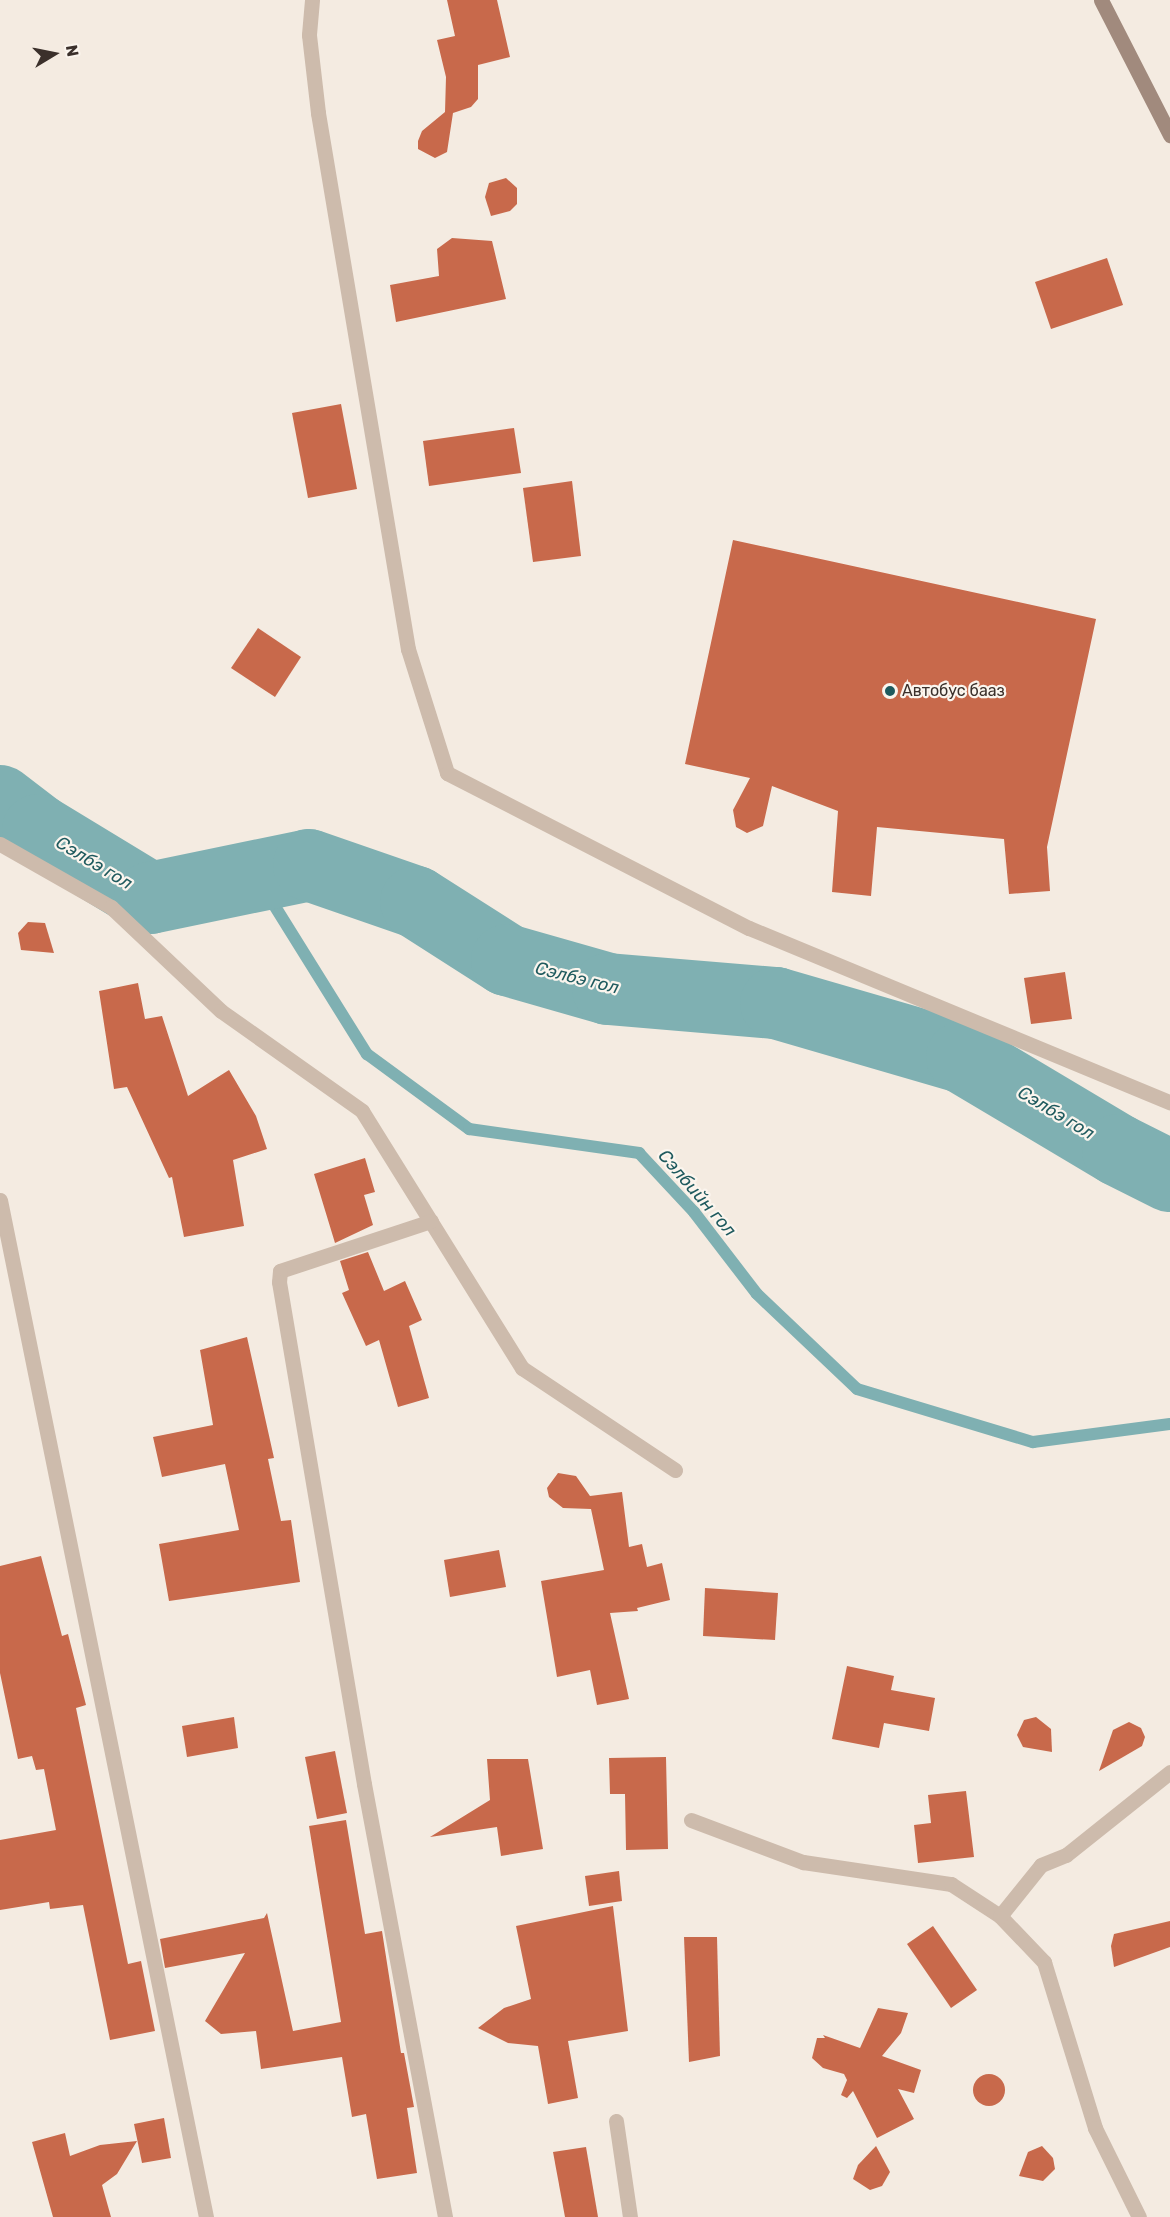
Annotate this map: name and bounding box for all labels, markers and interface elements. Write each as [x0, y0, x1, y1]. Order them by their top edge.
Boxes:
north arrow [24, 24, 84, 84]
text: N [62, 43, 83, 58]
place label: Автобус бааз [902, 681, 1005, 701]
marker: Автобус бааз [883, 684, 897, 698]
water label: Сэлбэ гол [52, 832, 136, 894]
water label: Сэлбэ гол [533, 957, 621, 999]
water label: Сэлбэ гол [1014, 1082, 1098, 1144]
water label: Сэлбийн гол [653, 1145, 741, 1241]

